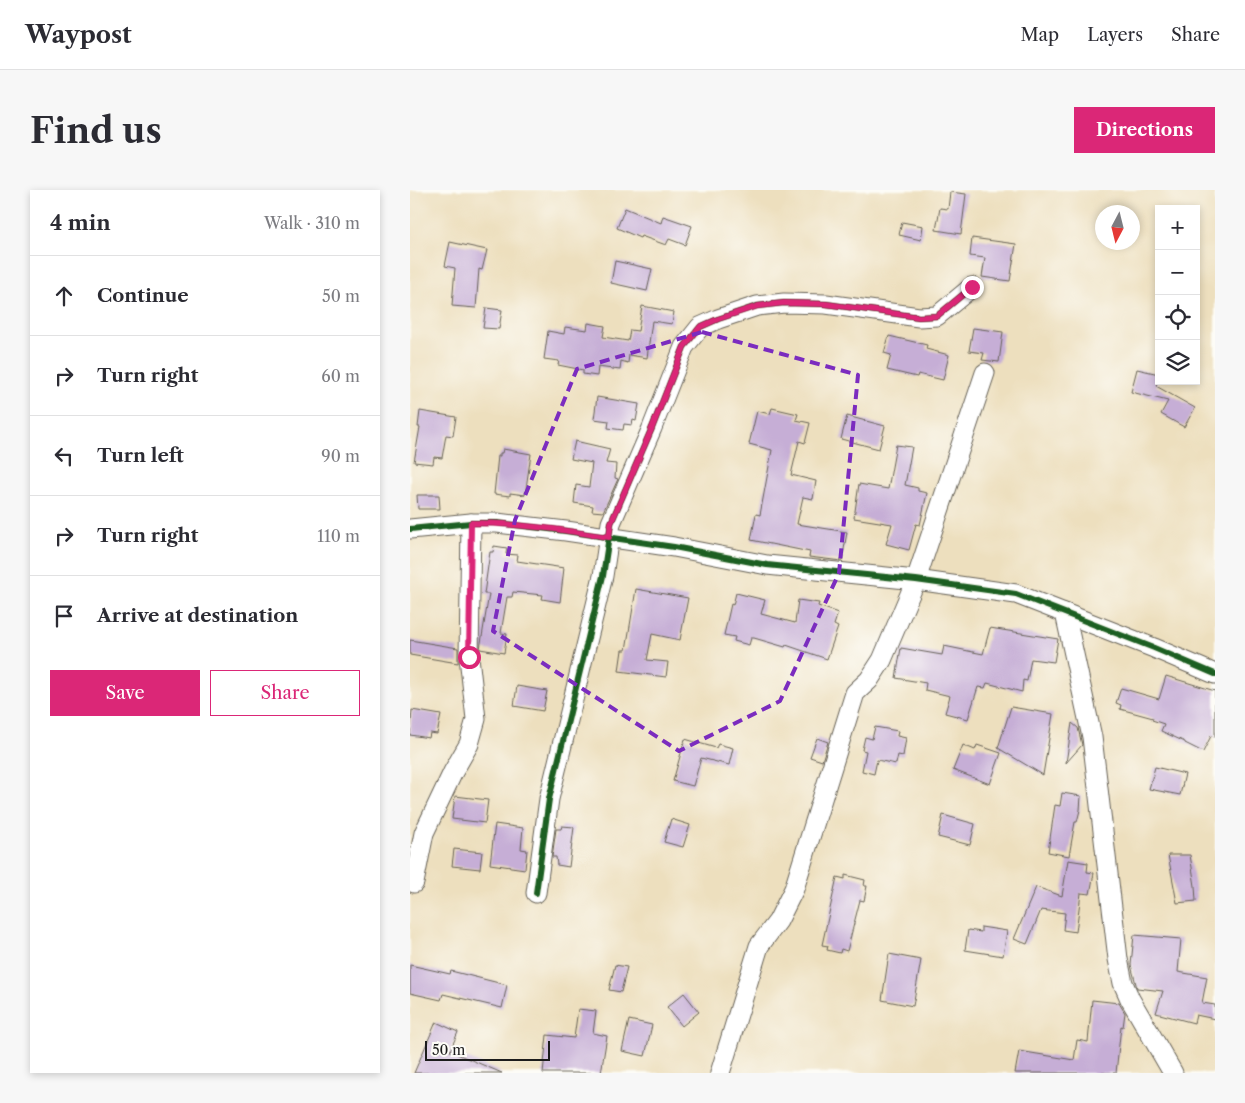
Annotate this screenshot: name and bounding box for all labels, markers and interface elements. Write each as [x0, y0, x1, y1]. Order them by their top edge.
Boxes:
text: Waypost [25, 20, 132, 49]
text: Map [1021, 24, 1059, 46]
text: Layers [1087, 24, 1143, 46]
text: Share [1171, 24, 1220, 46]
button: Directions [1074, 107, 1215, 153]
text: Find us [30, 109, 162, 152]
north arrow [1095, 205, 1140, 250]
map controls [1155, 205, 1200, 385]
button: + [1155, 205, 1200, 250]
text: 4 min [50, 210, 111, 235]
text: Walk · 310 m [264, 213, 360, 233]
button: − [1155, 250, 1200, 295]
route end [961, 276, 984, 299]
icon: ahead [50, 282, 78, 310]
text: Continue [97, 284, 189, 307]
text: 50 m [322, 286, 360, 306]
button: locate [1155, 295, 1200, 340]
button: layers [1155, 340, 1200, 385]
icon: right [50, 362, 78, 390]
text: Turn right [97, 364, 198, 387]
text: 60 m [321, 366, 360, 386]
icon: left [50, 442, 78, 470]
text: Turn left [97, 444, 184, 467]
text: 90 m [321, 446, 360, 466]
icon: right [50, 522, 78, 550]
text: Turn right [97, 524, 198, 547]
text: 110 m [317, 526, 360, 546]
icon: arrive [50, 602, 78, 630]
text: Arrive at destination [97, 604, 298, 627]
route start [458, 646, 481, 669]
button: Save [50, 670, 200, 716]
button: Share [210, 670, 360, 716]
scale bar [425, 1038, 550, 1061]
text: 50 m [432, 1041, 465, 1059]

